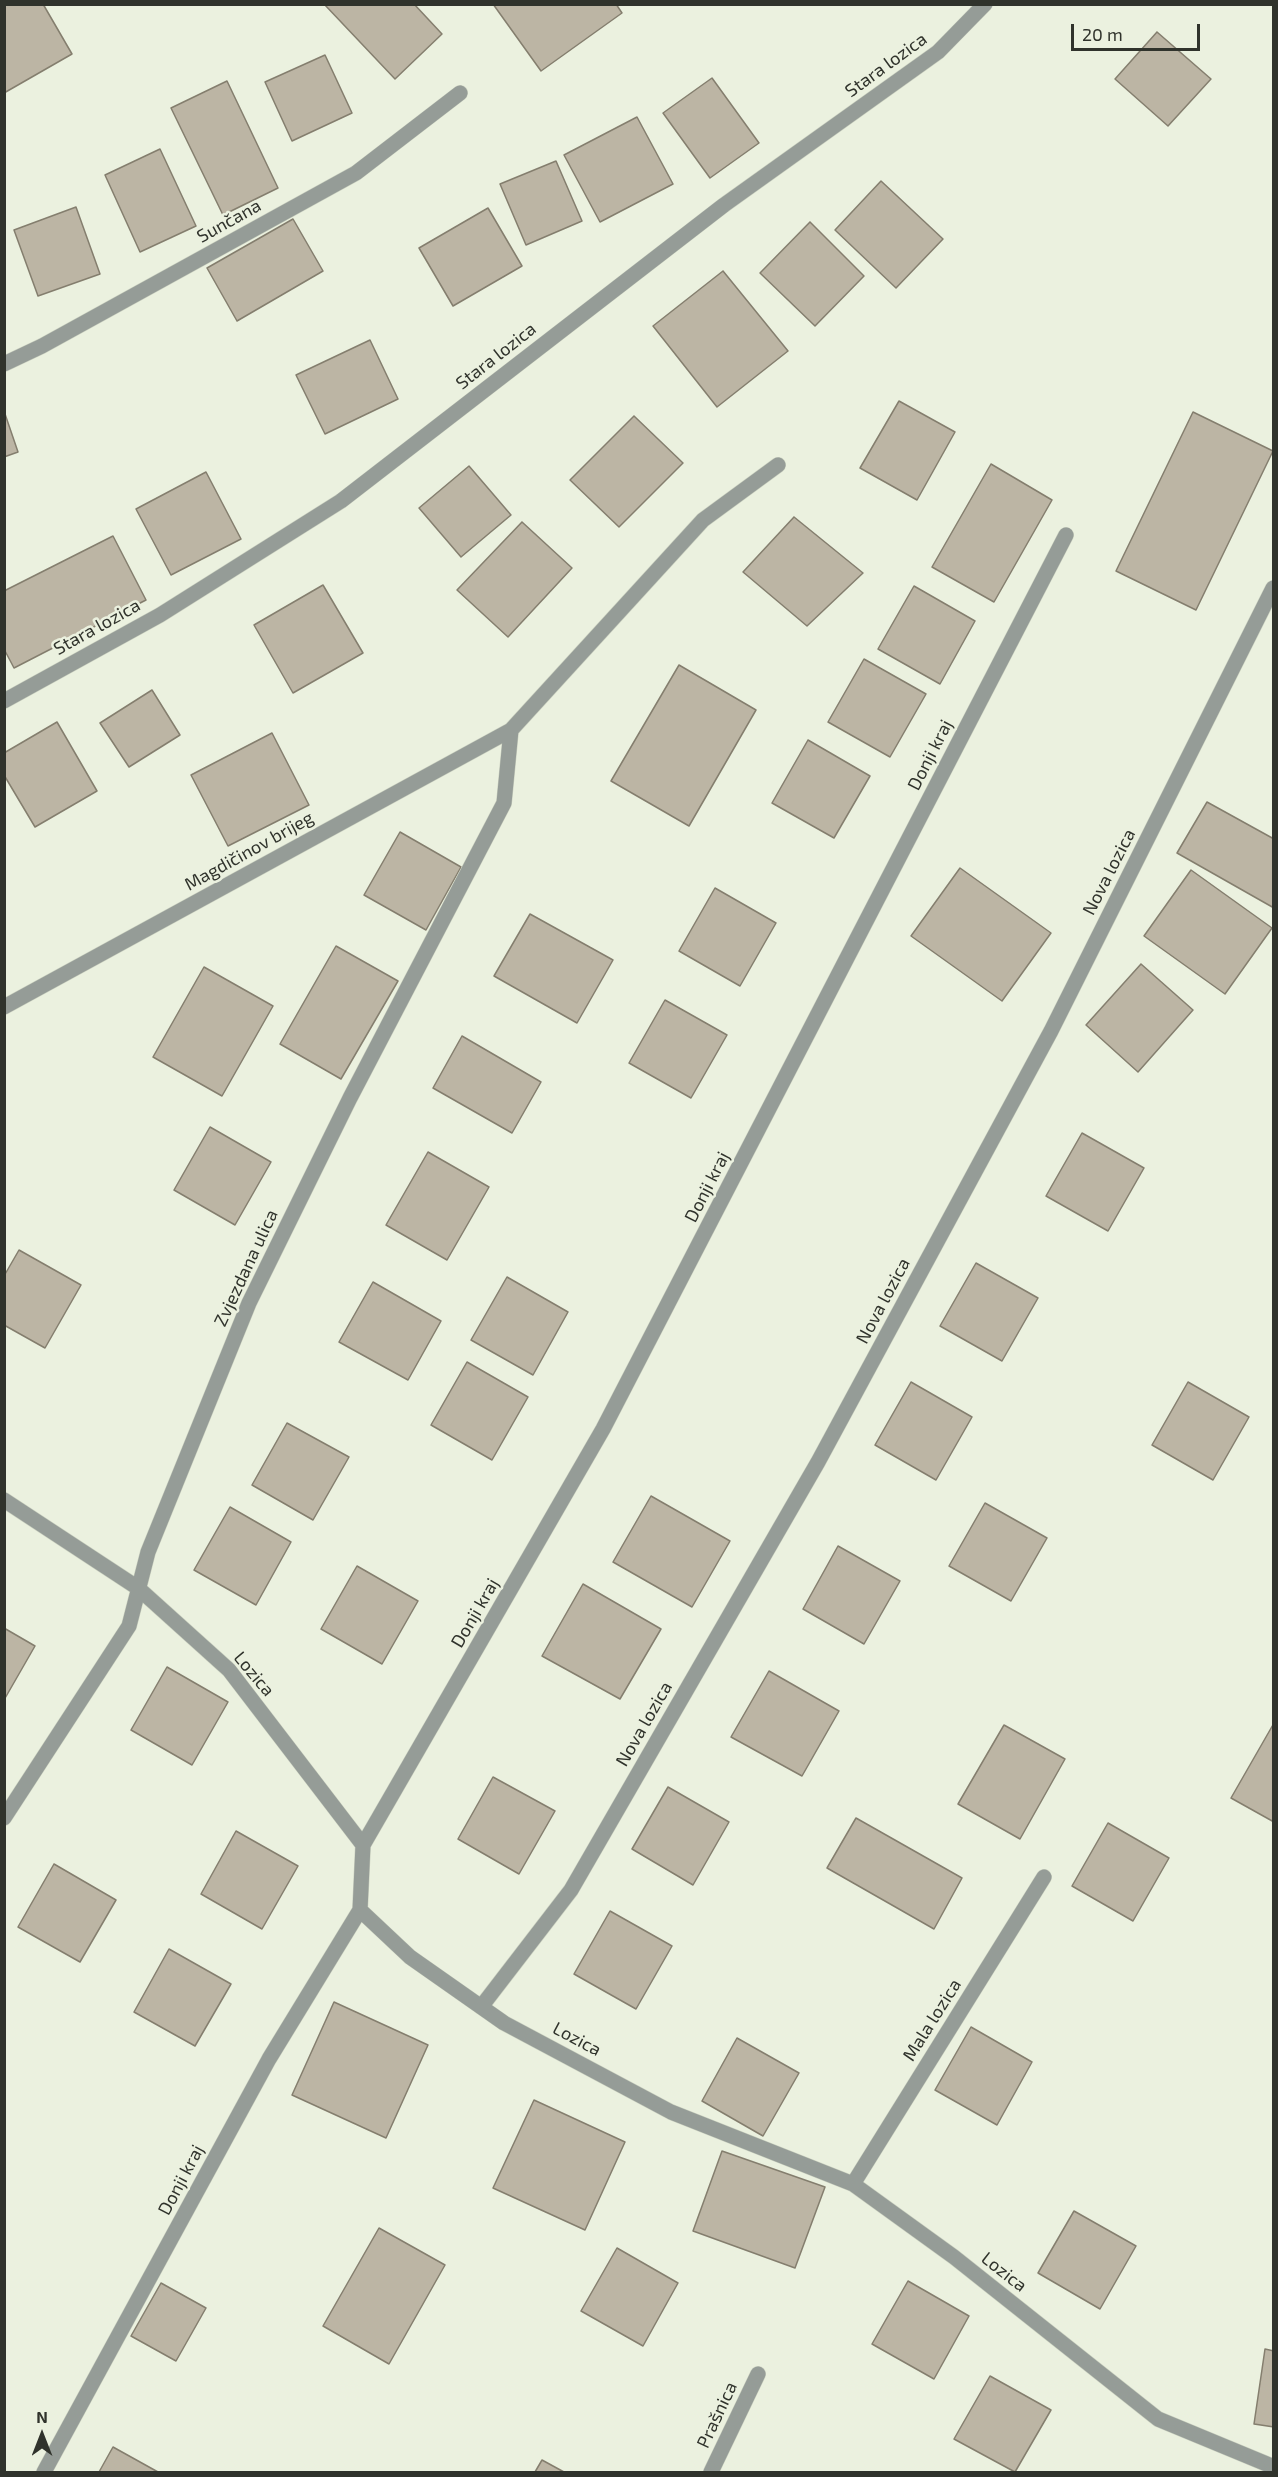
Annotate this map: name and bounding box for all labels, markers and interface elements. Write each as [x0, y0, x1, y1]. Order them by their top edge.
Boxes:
scale bar [1074, 12, 1203, 50]
text: 20 m [1082, 23, 1123, 45]
street label: Stara lozica [841, 28, 931, 102]
street label: Sunčana [193, 195, 265, 247]
street label: Stara lozica [452, 318, 540, 394]
street label: Stara lozica [50, 594, 144, 660]
street label: Donji kraj [903, 716, 957, 794]
street label: Magdičinov brijeg [181, 807, 317, 895]
street label: Nova lozica [1078, 825, 1140, 919]
street label: Donji kraj [680, 1148, 734, 1226]
street label: Zvjezdana ulica [210, 1206, 282, 1330]
street label: Nova lozica [851, 1254, 915, 1348]
street label: Donji kraj [447, 1575, 503, 1651]
street label: Lozica [229, 1647, 279, 1701]
street label: Nova lozica [611, 1678, 677, 1770]
street label: Mala lozica [898, 1975, 966, 2065]
street label: Lozica [549, 2017, 605, 2061]
street label: Donji kraj [154, 2141, 208, 2219]
street label: Lozica [977, 2248, 1031, 2296]
street label: Prašnica [692, 2379, 742, 2451]
north arrow [12, 2405, 72, 2465]
text: N [36, 2407, 48, 2426]

